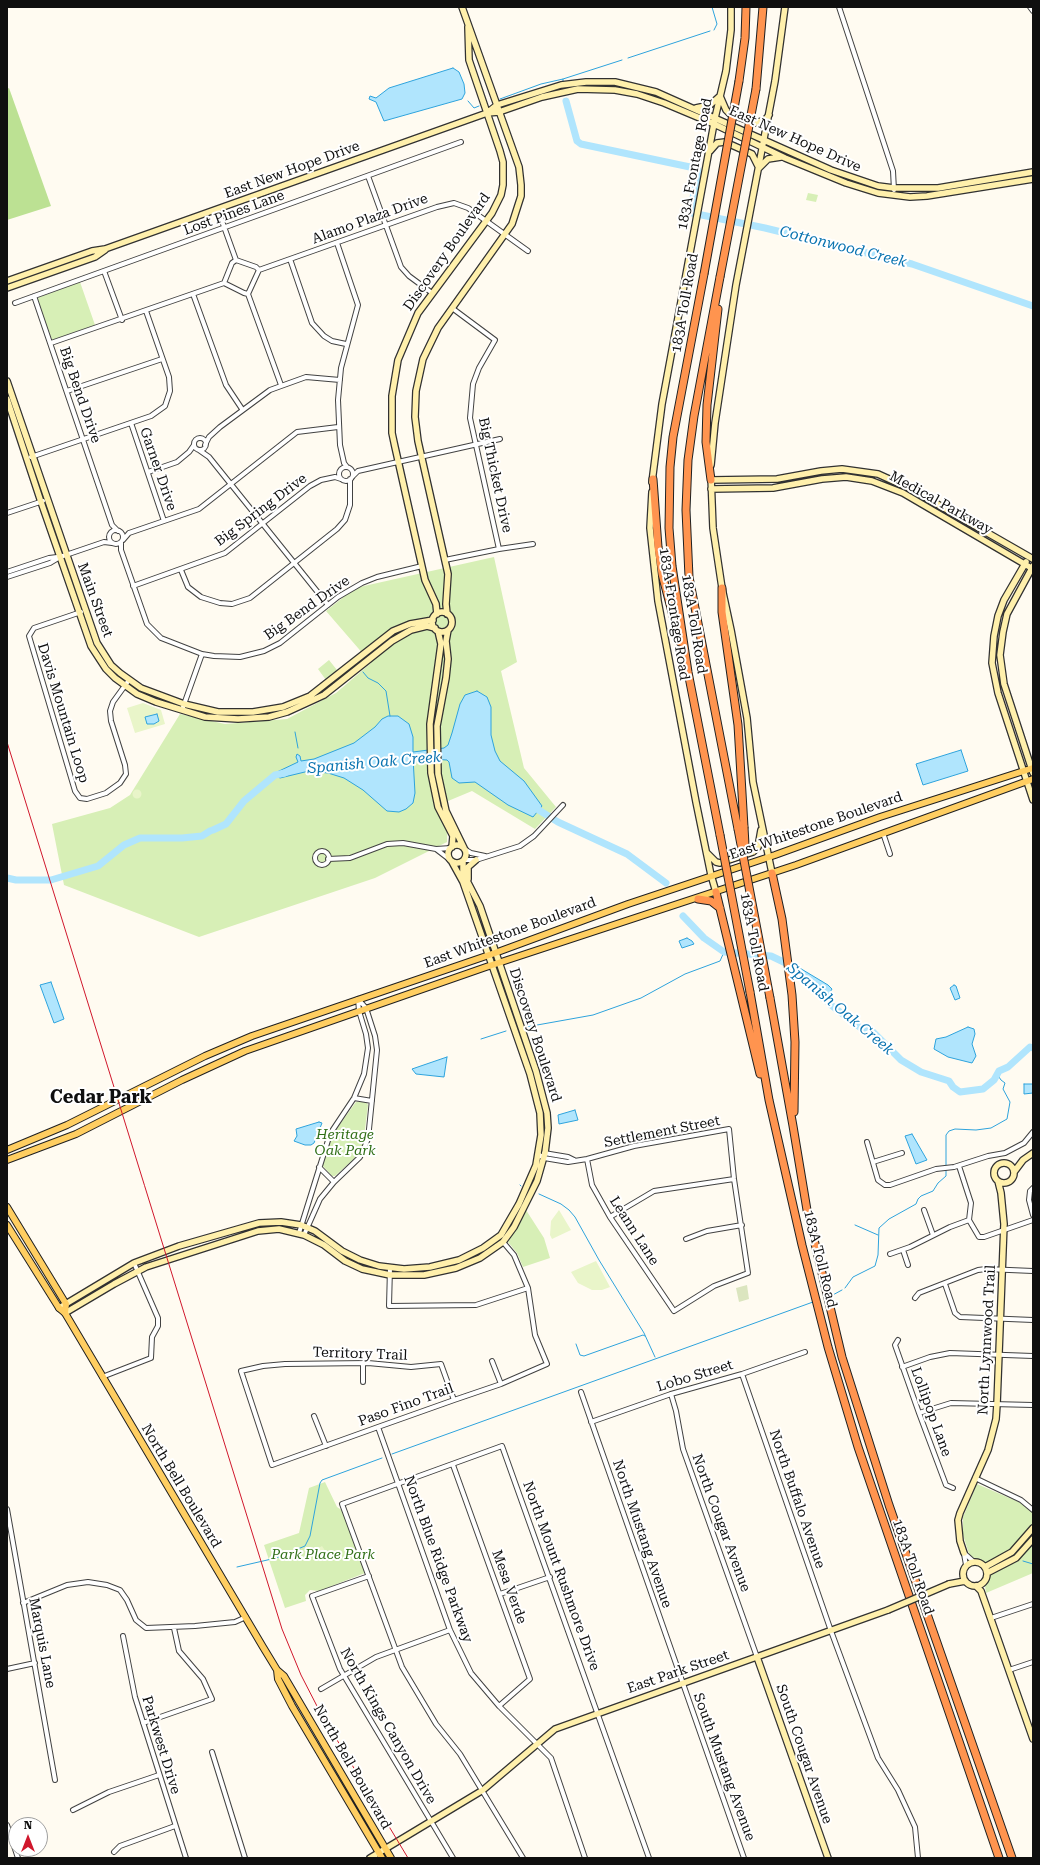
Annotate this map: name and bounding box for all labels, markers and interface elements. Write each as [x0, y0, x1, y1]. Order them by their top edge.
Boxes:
street label: 183A Frontage Road [674, 96, 716, 232]
street label: East New Hope Drive [726, 102, 864, 176]
street label: East New Hope Drive [222, 138, 362, 202]
street label: Lost Pines Lane [181, 187, 287, 239]
street label: Alamo Plaza Drive [310, 190, 430, 248]
street label: Discovery Boulevard [400, 190, 494, 314]
water label: Cottonwood Creek [778, 223, 908, 271]
street label: 183A Toll Road [668, 252, 702, 354]
street label: Big Bend Drive [56, 345, 104, 445]
street label: Big Thicket Drive [475, 416, 515, 534]
street label: Garner Drive [136, 425, 180, 513]
street label: Medical Parkway [887, 468, 995, 538]
street label: Big Spring Drive [212, 470, 310, 550]
street label: 183A Frontage Road [655, 546, 693, 682]
street label: Main Street [74, 560, 116, 640]
street label: Big Bend Drive [261, 572, 353, 644]
street label: 183A Toll Road [678, 573, 710, 675]
street label: Davis Mountain Loop [34, 641, 92, 785]
water label: Spanish Oak Creek [307, 748, 441, 778]
street label: East Whitestone Boulevard [727, 788, 905, 864]
street label: 183A Toll Road [736, 891, 772, 993]
street label: East Whitestone Boulevard [422, 894, 598, 972]
water label: Spanish Oak Creek [783, 959, 897, 1059]
street label: Discovery Boulevard [505, 966, 565, 1104]
district label: Cedar Park [50, 1087, 152, 1109]
street label: Settlement Street [603, 1113, 721, 1151]
park label: Heritage Oak Park [315, 1127, 375, 1160]
street label: Leann Lane [606, 1193, 662, 1269]
street label: 183A Toll Road [800, 1208, 840, 1310]
street label: North Lynnwood Trail [975, 1265, 999, 1415]
street label: Territory Trail [312, 1344, 408, 1364]
street label: Lobo Street [655, 1356, 735, 1396]
street label: Lollipop Lane [907, 1365, 955, 1459]
street label: Paso Fino Trail [356, 1380, 456, 1430]
street label: North Bell Boulevard [137, 1421, 225, 1551]
street label: North Buffalo Avenue [765, 1427, 829, 1571]
street label: North Cougar Avenue [688, 1452, 754, 1594]
street label: North Mustang Avenue [609, 1458, 675, 1610]
street label: North Blue Ridge Parkway [400, 1473, 476, 1645]
street label: North Mount Rushmore Drive [519, 1479, 603, 1673]
street label: 183A Toll Road [889, 1517, 937, 1617]
park label: Park Place Park [271, 1547, 375, 1563]
street label: Mesa Verde [488, 1548, 530, 1626]
street label: Marquis Lane [25, 1596, 59, 1690]
street label: North Kings Canyon Drive [336, 1645, 440, 1807]
street label: East Park Street [625, 1647, 731, 1697]
street label: South Cougar Avenue [772, 1682, 836, 1826]
street label: South Mustang Avenue [689, 1691, 759, 1843]
street label: Parkwest Drive [138, 1694, 184, 1796]
street label: North Bell Boulevard [309, 1702, 395, 1832]
north arrow [8, 1817, 48, 1857]
text: N [24, 1819, 32, 1832]

